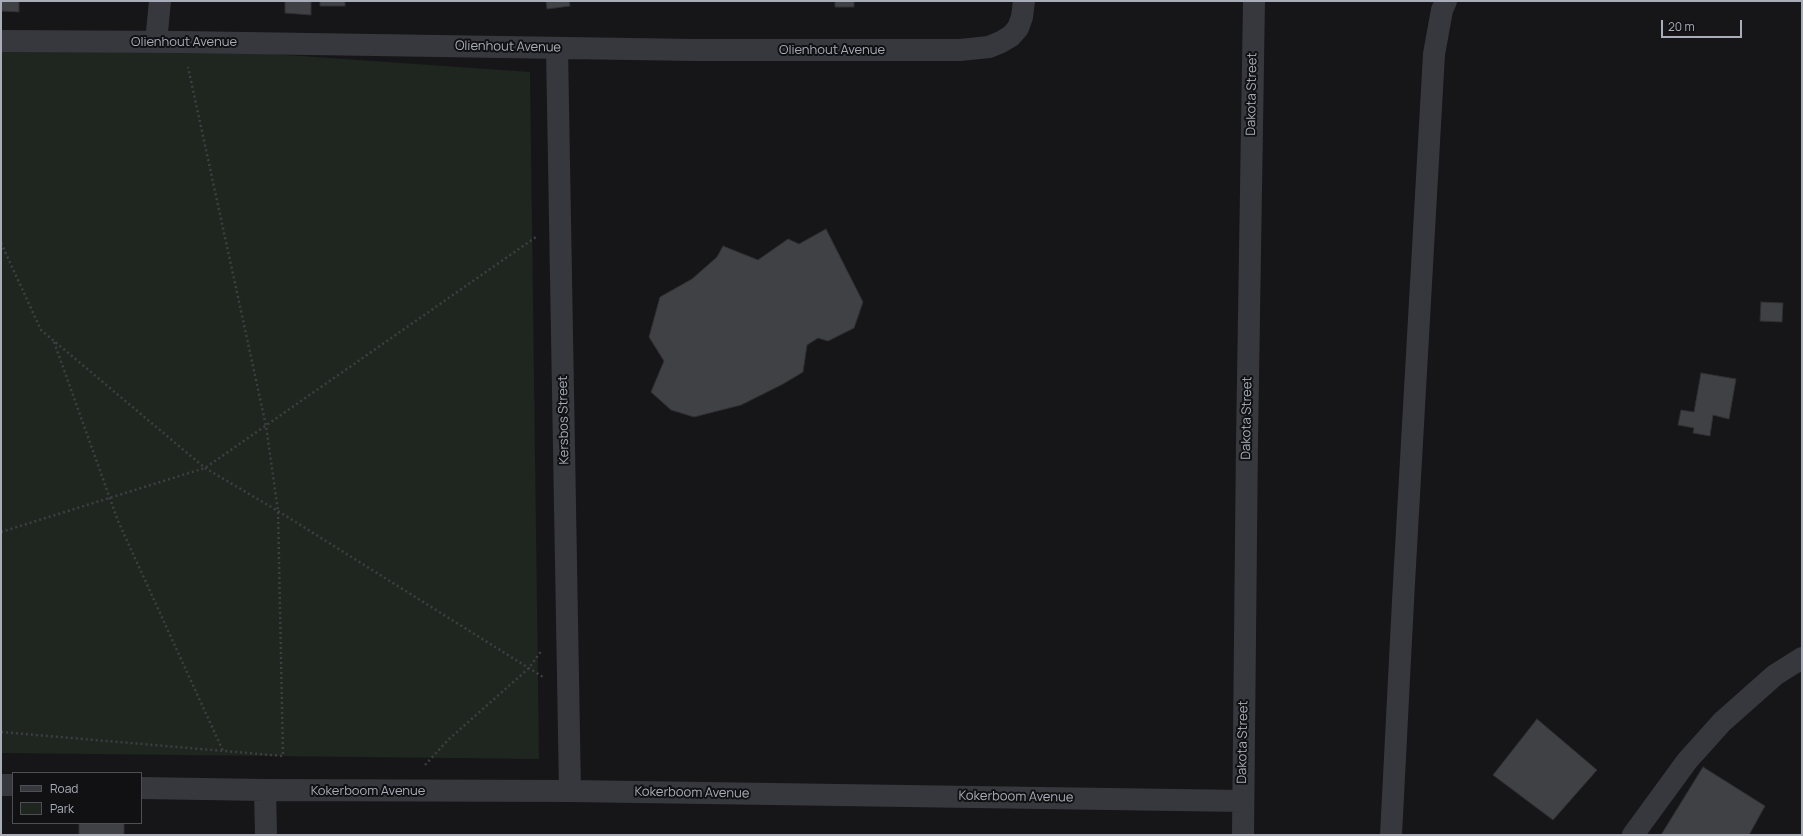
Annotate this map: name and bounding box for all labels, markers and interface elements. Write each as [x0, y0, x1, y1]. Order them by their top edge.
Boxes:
scale bar [1663, 12, 1744, 38]
text: 20 m [1668, 18, 1695, 35]
street label: Olienhout Avenue [131, 34, 237, 50]
street label: Olienhout Avenue [455, 38, 561, 56]
street label: Olienhout Avenue [779, 42, 885, 58]
street label: Dakota Street [1243, 52, 1261, 136]
street label: Kersbos Street [555, 375, 573, 465]
street label: Dakota Street [1238, 376, 1256, 460]
street label: Dakota Street [1234, 700, 1252, 784]
legend [12, 772, 142, 824]
text: Road [50, 780, 78, 797]
street label: Kokerboom Avenue [311, 783, 425, 799]
street label: Kokerboom Avenue [635, 784, 749, 802]
street label: Kokerboom Avenue [959, 788, 1073, 806]
text: Park [50, 800, 74, 817]

